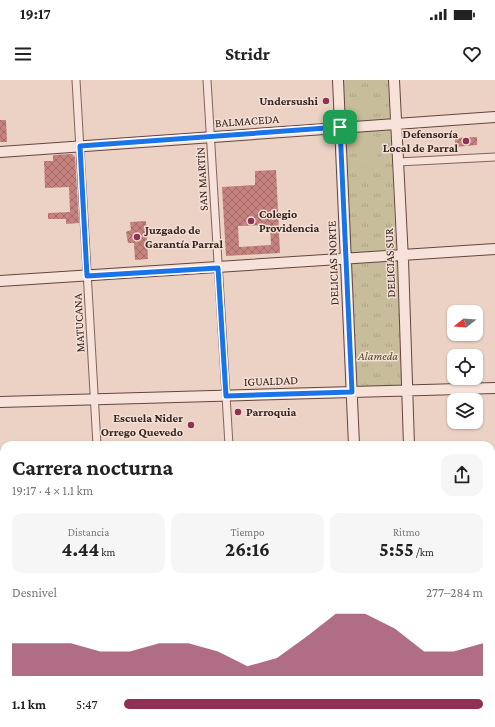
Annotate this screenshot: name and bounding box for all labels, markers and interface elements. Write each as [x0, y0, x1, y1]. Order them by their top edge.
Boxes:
text: 19:17 [20, 6, 51, 22]
icon: menu [12, 43, 34, 65]
icon: heart [461, 43, 483, 65]
text: Stridr [225, 44, 270, 64]
place label: Undersushi [259, 94, 319, 108]
marker: Undersushi [321, 96, 331, 106]
pin [323, 110, 357, 144]
street label: BALMACEDA [214, 112, 280, 130]
icon: arrive [329, 116, 351, 138]
place label: Defensoría Local de Parral [383, 127, 458, 155]
marker: Defensoría Local de Parral [461, 136, 471, 146]
street label: SAN MARTÍN [193, 147, 211, 211]
place label: Colegio Providencia [259, 207, 320, 235]
marker: Colegio Providencia [246, 216, 256, 226]
street label: DELICIAS NORTE [325, 220, 341, 306]
place label: Juzgado de Garantía Parral [143, 223, 223, 251]
street label: DELICIAS SUR [382, 228, 398, 298]
marker: Juzgado de Garantía Parral [132, 232, 142, 242]
street label: MATUCANA [70, 293, 88, 353]
north arrow [447, 305, 483, 341]
map controls [447, 305, 483, 429]
park label: Alameda [357, 349, 398, 363]
button: locate [447, 349, 483, 385]
street label: IGUALDAD [244, 373, 298, 389]
button: layers [447, 393, 483, 429]
place label: Parroquia [246, 405, 297, 419]
marker: Parroquia [233, 407, 243, 417]
place label: Escuela Nider Orrego Quevedo [101, 411, 183, 439]
marker: Escuela Nider Orrego Quevedo [186, 420, 196, 430]
button: share [441, 454, 483, 496]
text: Carrera nocturna [12, 455, 173, 480]
text: 19:17 · 4 × 1.1 km [12, 483, 93, 498]
text: Distancia [68, 526, 109, 538]
text: Tiempo [231, 526, 264, 538]
text: Ritmo [393, 526, 420, 538]
text: 4.44 [62, 538, 99, 560]
text: 26:16 [225, 538, 270, 560]
text: 5:55 [379, 538, 414, 560]
text: km [99, 546, 115, 558]
text: /km [414, 546, 434, 558]
text: Desnivel [12, 585, 57, 600]
text: 277–284 m [426, 585, 483, 600]
text: 1.1 km [12, 697, 46, 712]
text: 5:47 [76, 697, 97, 712]

